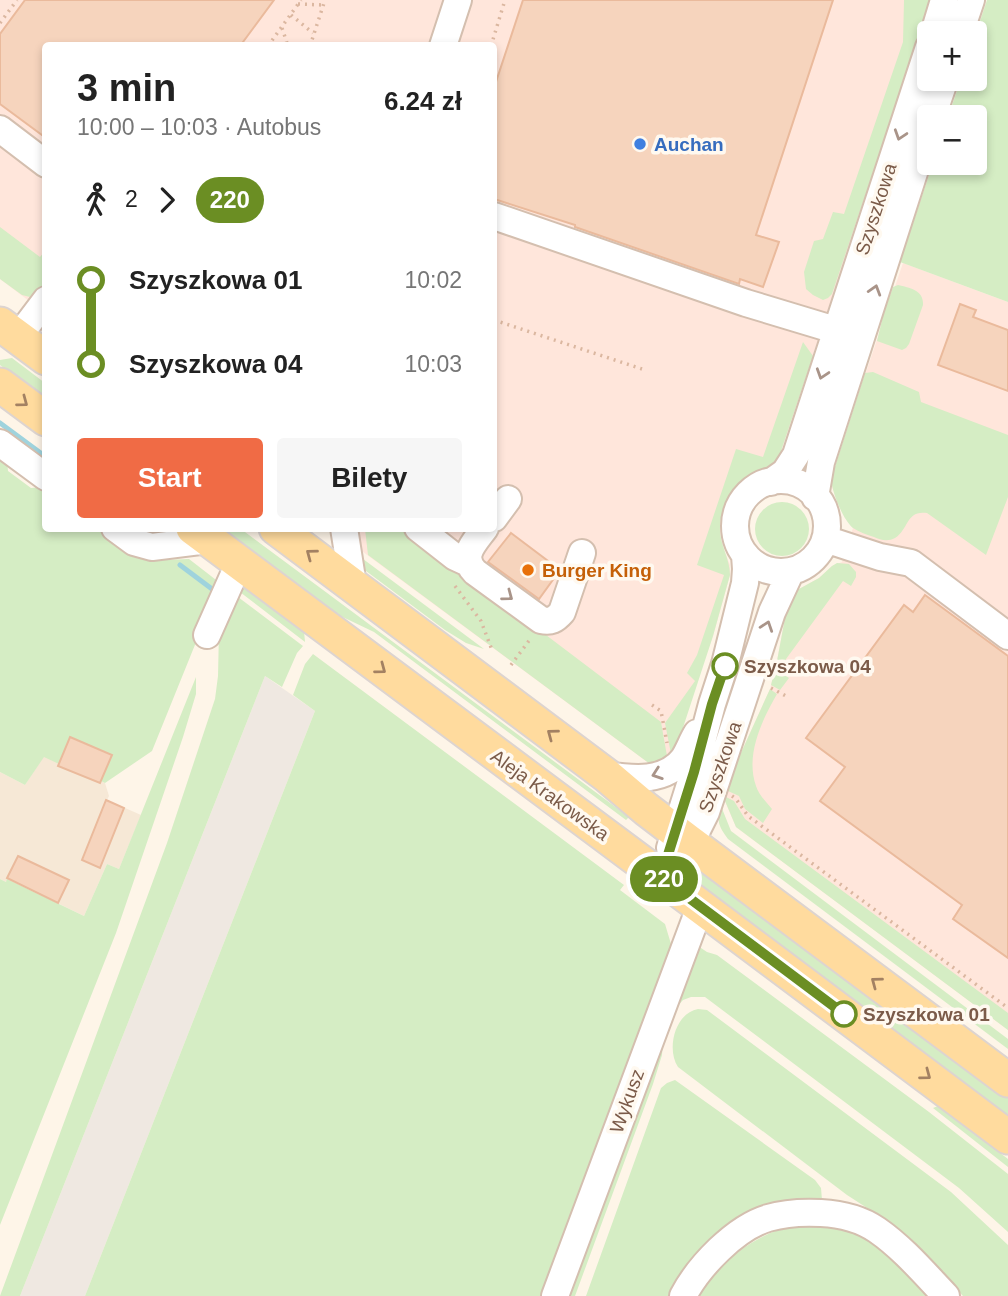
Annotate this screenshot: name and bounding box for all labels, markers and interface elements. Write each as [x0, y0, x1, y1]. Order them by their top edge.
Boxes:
map controls [917, 21, 987, 175]
button: + [917, 21, 987, 91]
text: 3 min [77, 67, 176, 109]
text: 6.24 zł [384, 86, 462, 116]
button: − [917, 105, 987, 175]
text: 10:00 – 10:03 · Autobus [77, 114, 321, 140]
one-way arrow [894, 128, 909, 140]
place label: Auchan [654, 134, 724, 155]
marker: Auchan [632, 136, 648, 152]
street label: Szyszkowa [851, 160, 901, 257]
icon: walk [77, 181, 115, 219]
icon: forward [148, 181, 186, 219]
text: 2 [125, 186, 138, 212]
text: 220 [210, 186, 250, 213]
text: Szyszkowa 01 [129, 265, 302, 295]
text: 10:02 [404, 267, 462, 293]
one-way arrow [867, 285, 882, 297]
text: Szyszkowa 04 [129, 349, 302, 379]
text: 10:03 [404, 351, 462, 377]
one-way arrow [816, 368, 830, 380]
one-way arrow [15, 393, 28, 406]
button: Start [77, 438, 263, 518]
button: Bilety [277, 438, 462, 518]
one-way arrow [306, 550, 318, 562]
place label: Burger King [542, 560, 652, 581]
marker: Burger King [520, 562, 536, 578]
one-way arrow [501, 588, 513, 601]
one-way arrow [759, 620, 773, 632]
marker: Szyszkowa 04 [712, 653, 738, 679]
place label: Szyszkowa 04 [744, 656, 871, 677]
one-way arrow [374, 661, 386, 674]
street label: Szyszkowa [695, 718, 746, 815]
one-way arrow [547, 730, 559, 743]
street label: Aleja Krakowska [487, 745, 613, 845]
one-way arrow [652, 766, 664, 780]
line badge: 220 [624, 856, 704, 902]
text: 220 [644, 865, 684, 892]
one-way arrow [871, 977, 884, 990]
marker: Szyszkowa 01 [831, 1001, 857, 1027]
place label: Szyszkowa 01 [863, 1004, 990, 1025]
street label: Wykusz [606, 1066, 648, 1136]
one-way arrow [918, 1066, 930, 1079]

